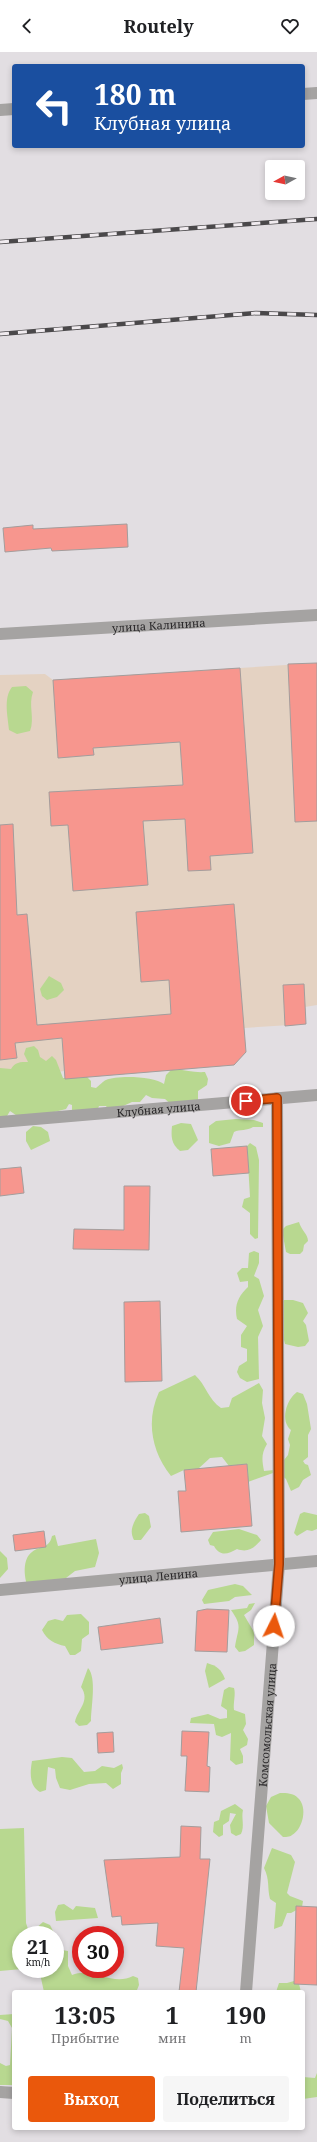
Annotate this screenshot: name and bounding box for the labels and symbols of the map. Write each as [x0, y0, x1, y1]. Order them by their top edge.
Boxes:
north arrow [265, 160, 305, 200]
street label: улица Калинина [112, 614, 206, 635]
pin [229, 1084, 263, 1118]
street label: Клубная улица [116, 1097, 201, 1120]
street label: улица Ленина [118, 1564, 199, 1587]
position arrow [253, 1605, 295, 1647]
street label: Комсомольская улица [254, 1662, 279, 1787]
speed limit sign: 30 [72, 1926, 124, 1978]

